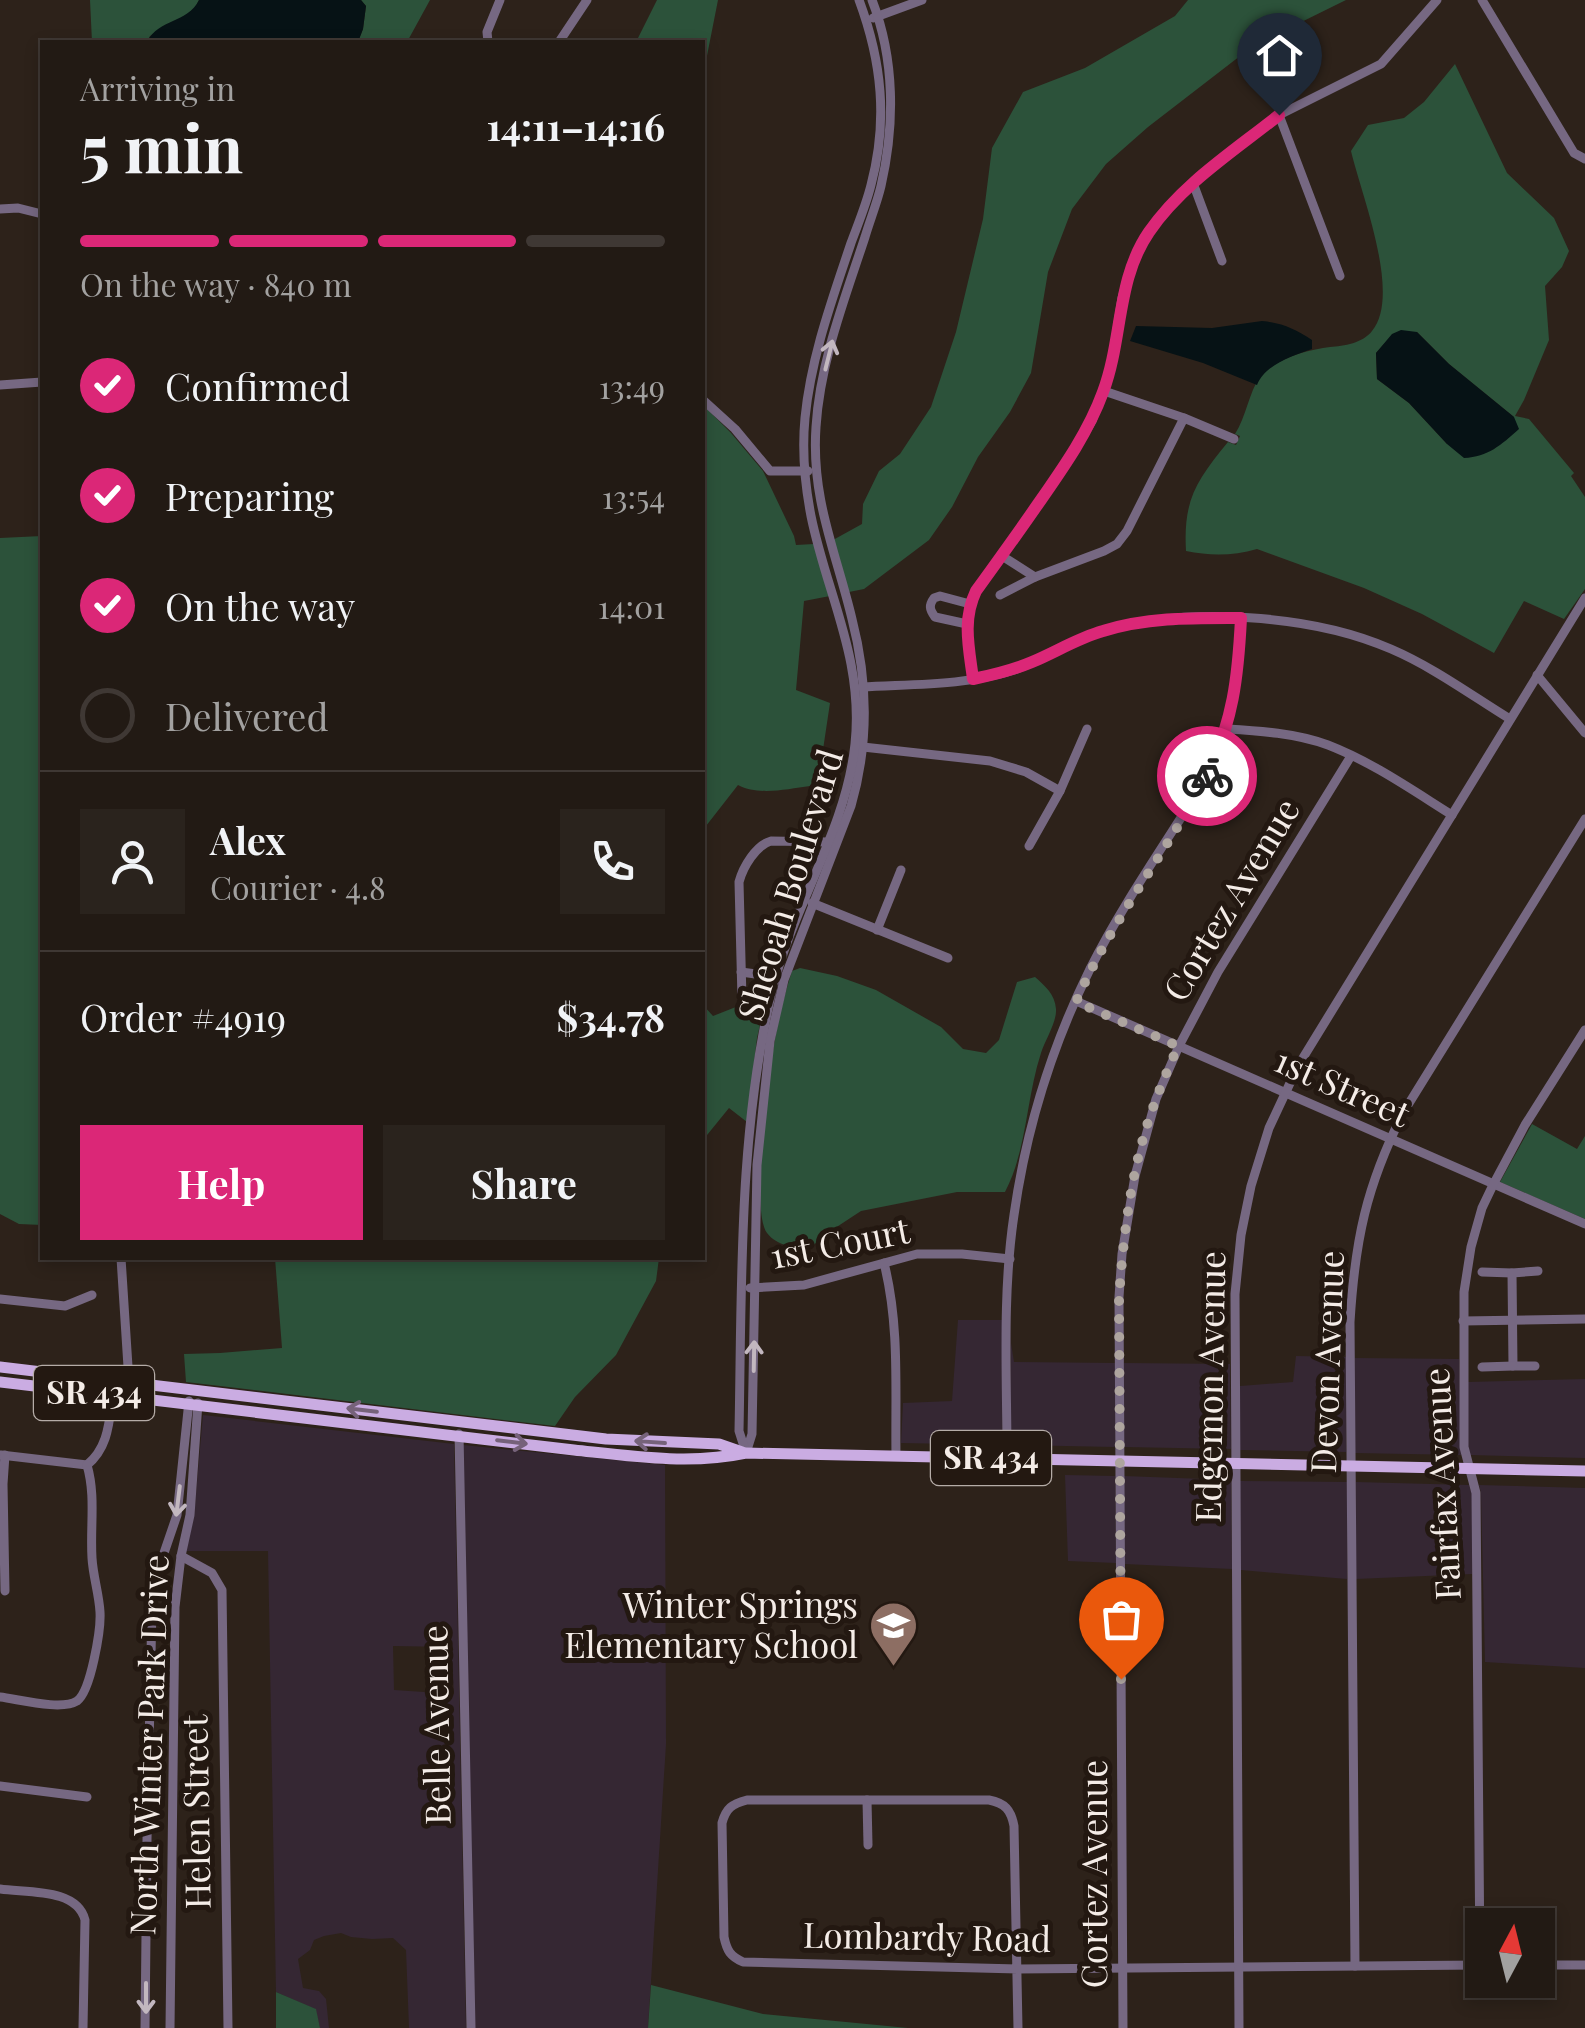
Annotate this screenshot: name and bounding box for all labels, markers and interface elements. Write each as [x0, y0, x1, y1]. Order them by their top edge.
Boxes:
pin [1237, 13, 1322, 116]
icon: home [1252, 28, 1307, 83]
text: Arriving in [80, 66, 235, 109]
text: 14:11–14:16 [486, 100, 665, 151]
text: 5 min [80, 103, 243, 189]
text: On the way · 840 m [80, 262, 352, 305]
one-way arrow [821, 340, 839, 372]
icon: check [80, 358, 135, 413]
text: Confirmed [165, 360, 350, 411]
text: 13:49 [599, 364, 665, 407]
icon: check [80, 468, 135, 523]
text: Preparing [165, 470, 334, 521]
text: 13:54 [602, 474, 665, 517]
icon: check [80, 578, 135, 633]
text: On the way [165, 580, 355, 631]
text: 14:01 [598, 584, 665, 627]
text: Delivered [165, 690, 329, 741]
courier [1157, 726, 1257, 826]
street label: Sheoah Boulevard [725, 743, 852, 1026]
icon: bike [1180, 749, 1235, 804]
street label: Cortez Avenue [1151, 789, 1309, 1009]
button: person [80, 809, 185, 914]
button: phone [560, 809, 665, 914]
text: Alex [210, 814, 286, 865]
text: Courier · 4.8 [210, 865, 386, 908]
text: Order #4919 [80, 991, 286, 1042]
text: $34.78 [557, 991, 665, 1042]
street label: 1st Street [1268, 1035, 1418, 1137]
button: Help [80, 1125, 363, 1240]
button: Share [383, 1125, 665, 1240]
street label: 1st Court [766, 1205, 914, 1278]
street label: Devon Avenue [1298, 1250, 1353, 1474]
street label: Edgemon Avenue [1183, 1251, 1234, 1523]
one-way arrow [744, 1341, 764, 1374]
road number: SR 434 [34, 1366, 154, 1420]
street label: Fairfax Avenue [1411, 1367, 1470, 1601]
one-way arrow [346, 1400, 378, 1419]
road number: SR 434 [931, 1431, 1051, 1485]
one-way arrow [635, 1432, 667, 1451]
one-way arrow [495, 1433, 528, 1452]
one-way arrow [168, 1485, 187, 1517]
street label: North Winter Park Drive [117, 1554, 178, 1936]
pin [1079, 1577, 1164, 1680]
place label: Winter Springs Elementary School [564, 1580, 858, 1667]
icon: bag [1094, 1592, 1149, 1647]
school or university icon: Winter Springs Elementary School [867, 1600, 919, 1668]
street label: Belle Avenue [409, 1625, 460, 1825]
street label: Helen Street [169, 1714, 220, 1910]
street label: Cortez Avenue [1069, 1760, 1116, 1988]
north arrow [1465, 1908, 1555, 1998]
map controls [1465, 1908, 1555, 1998]
street label: Lombardy Road [803, 1910, 1052, 1961]
one-way arrow [136, 1980, 156, 2013]

